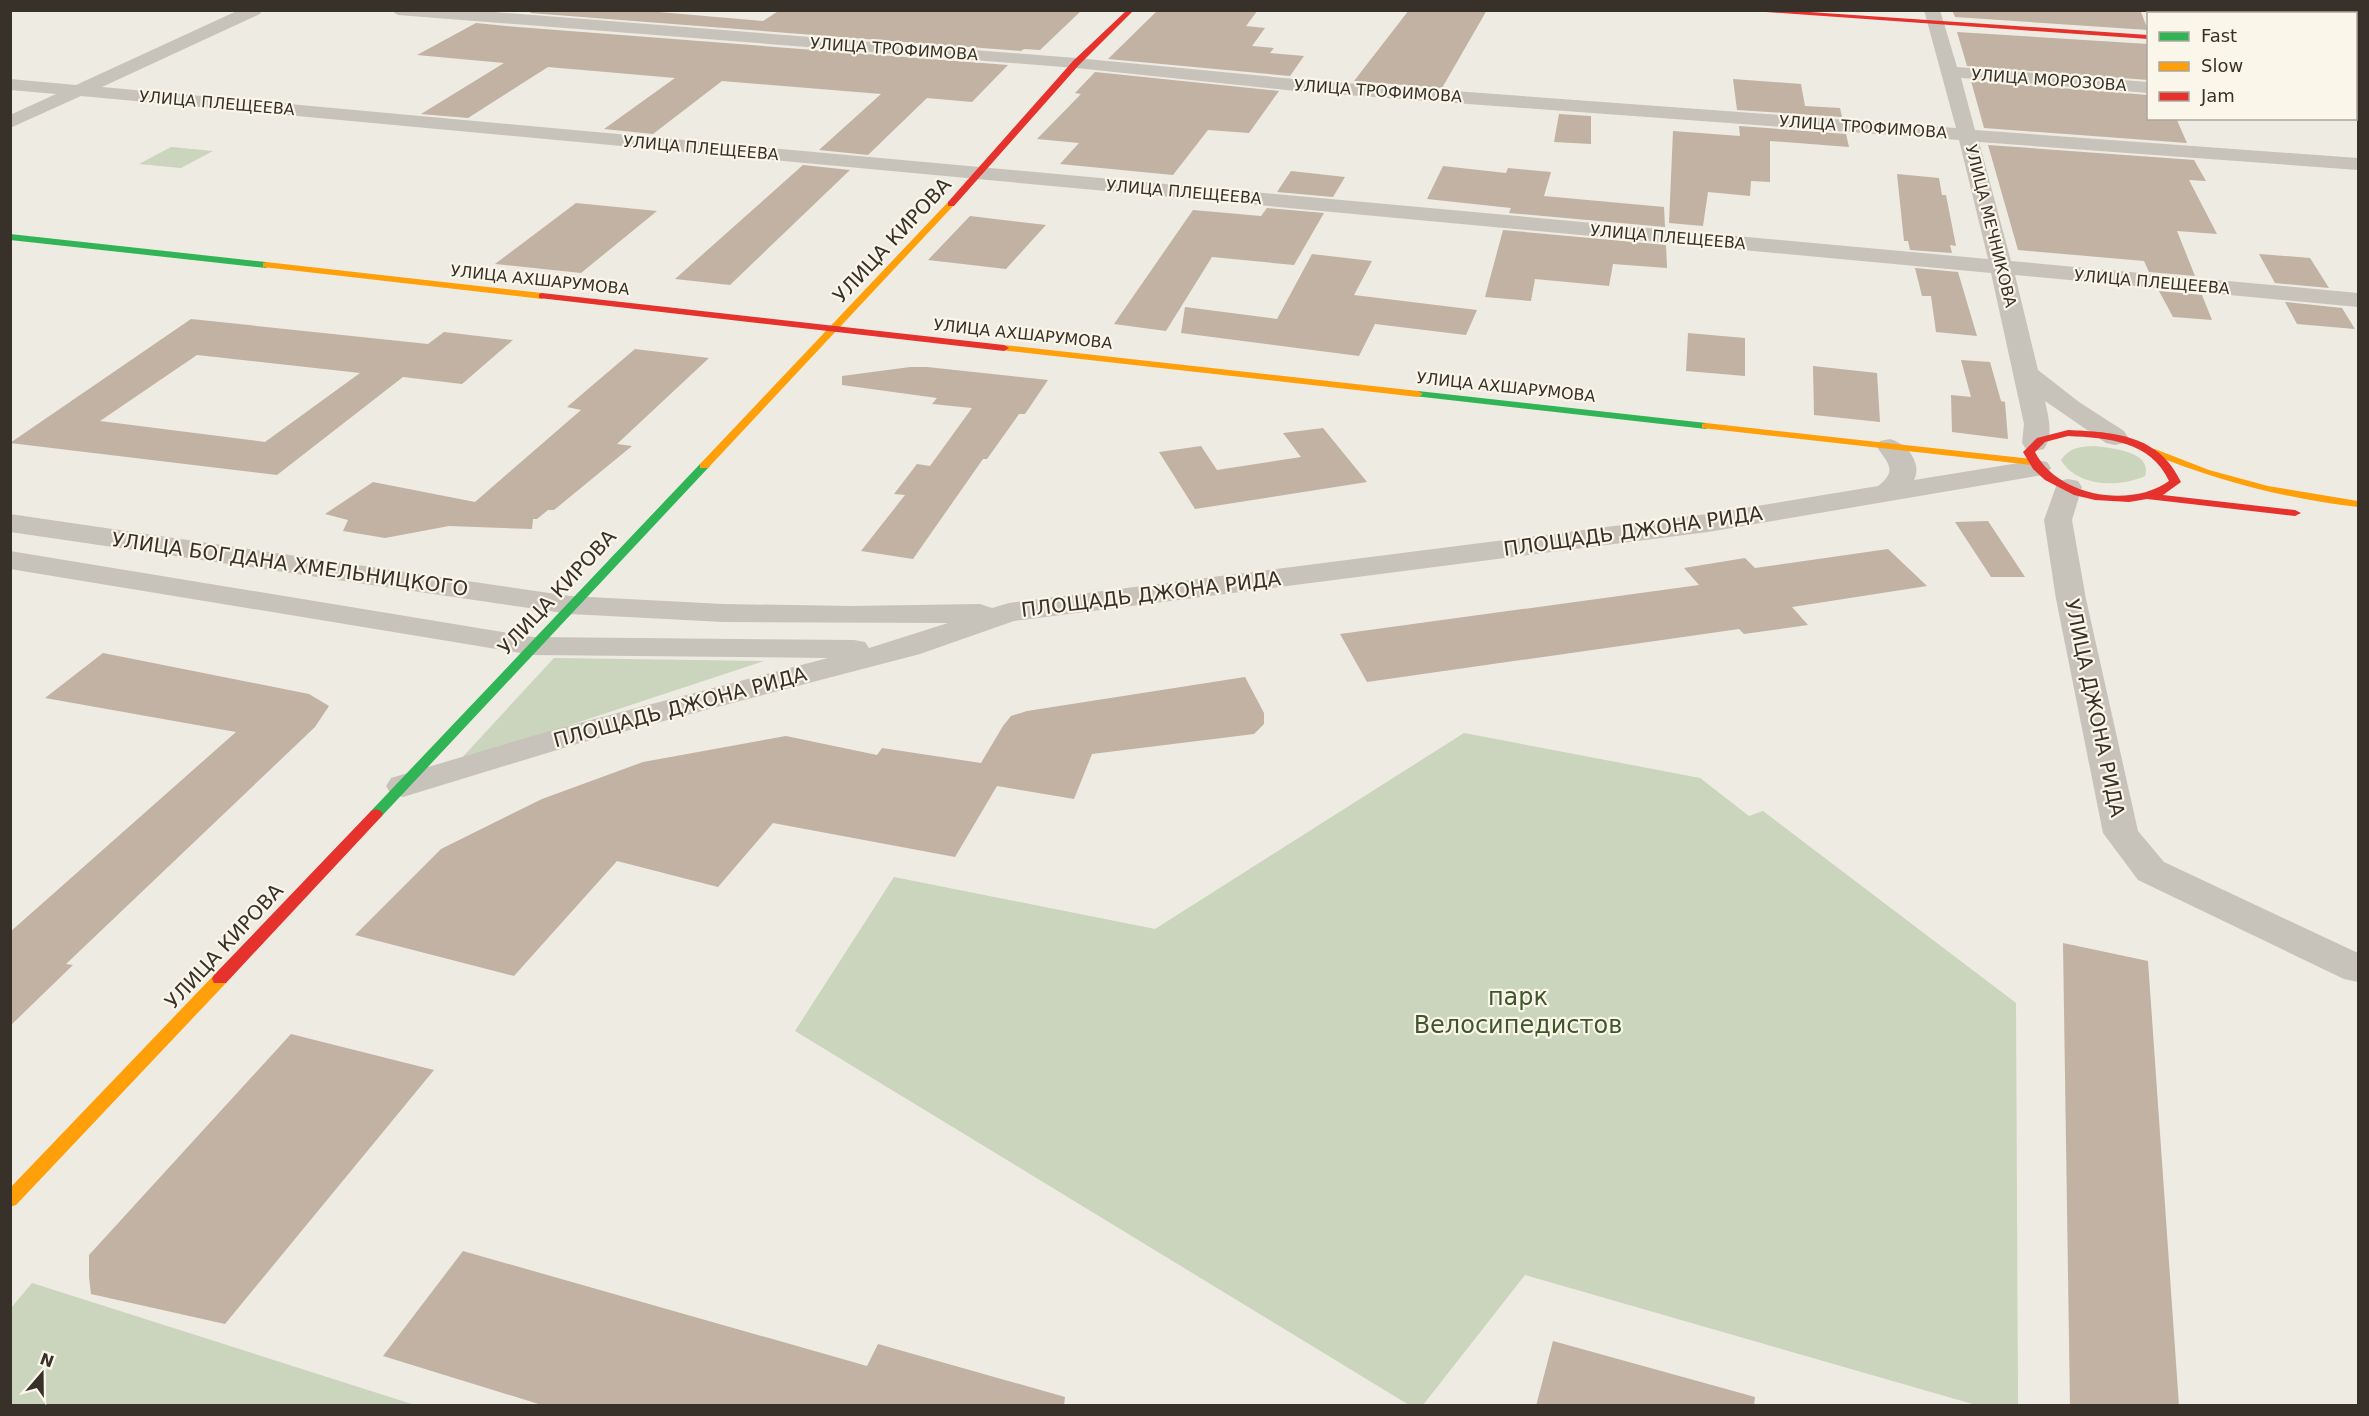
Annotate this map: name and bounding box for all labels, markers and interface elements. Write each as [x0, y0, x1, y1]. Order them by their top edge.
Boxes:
legend [2147, 12, 2357, 120]
text: Fast [2201, 25, 2237, 46]
street label: УЛИЦА ТРОФИМОВА [809, 34, 979, 64]
text: Slow [2201, 55, 2243, 76]
street label: УЛИЦА МОРОЗОВА [1971, 65, 2127, 95]
street label: УЛИЦА ТРОФИМОВА [1293, 76, 1463, 106]
text: Jam [2200, 85, 2235, 106]
street label: УЛИЦА ПЛЕЩЕЕВА [138, 87, 296, 119]
street label: УЛИЦА ТРОФИМОВА [1778, 112, 1948, 142]
street label: УЛИЦА ПЛЕЩЕЕВА [622, 132, 780, 164]
street label: УЛИЦА МЕЧНИКОВА [1962, 143, 2020, 309]
street label: УЛИЦА КИРОВА [828, 172, 956, 307]
street label: УЛИЦА ПЛЕЩЕЕВА [1105, 176, 1263, 208]
street label: УЛИЦА ПЛЕЩЕЕВА [1589, 221, 1747, 253]
street label: УЛИЦА АХШАРУМОВА [450, 261, 630, 299]
street label: УЛИЦА ПЛЕЩЕЕВА [2073, 266, 2231, 298]
street label: УЛИЦА АХШАРУМОВА [933, 315, 1113, 353]
street label: УЛИЦА АХШАРУМОВА [1416, 368, 1596, 406]
street label: ПЛОЩАДЬ ДЖОНА РИДА [1502, 501, 1764, 561]
street label: УЛИЦА КИРОВА [493, 524, 621, 659]
street label: УЛИЦА БОГДАНА ХМЕЛЬНИЦКОГО [110, 527, 470, 601]
street label: ПЛОЩАДЬ ДЖОНА РИДА [1020, 566, 1282, 622]
street label: УЛИЦА ДЖОНА РИДА [2060, 597, 2130, 819]
street label: ПЛОЩАДЬ ДЖОНА РИДА [551, 662, 810, 752]
street label: УЛИЦА КИРОВА [160, 878, 288, 1013]
park label: парк Велосипедистов [1414, 983, 1622, 1039]
north arrow [12, 1344, 72, 1404]
text: N [37, 1349, 57, 1372]

